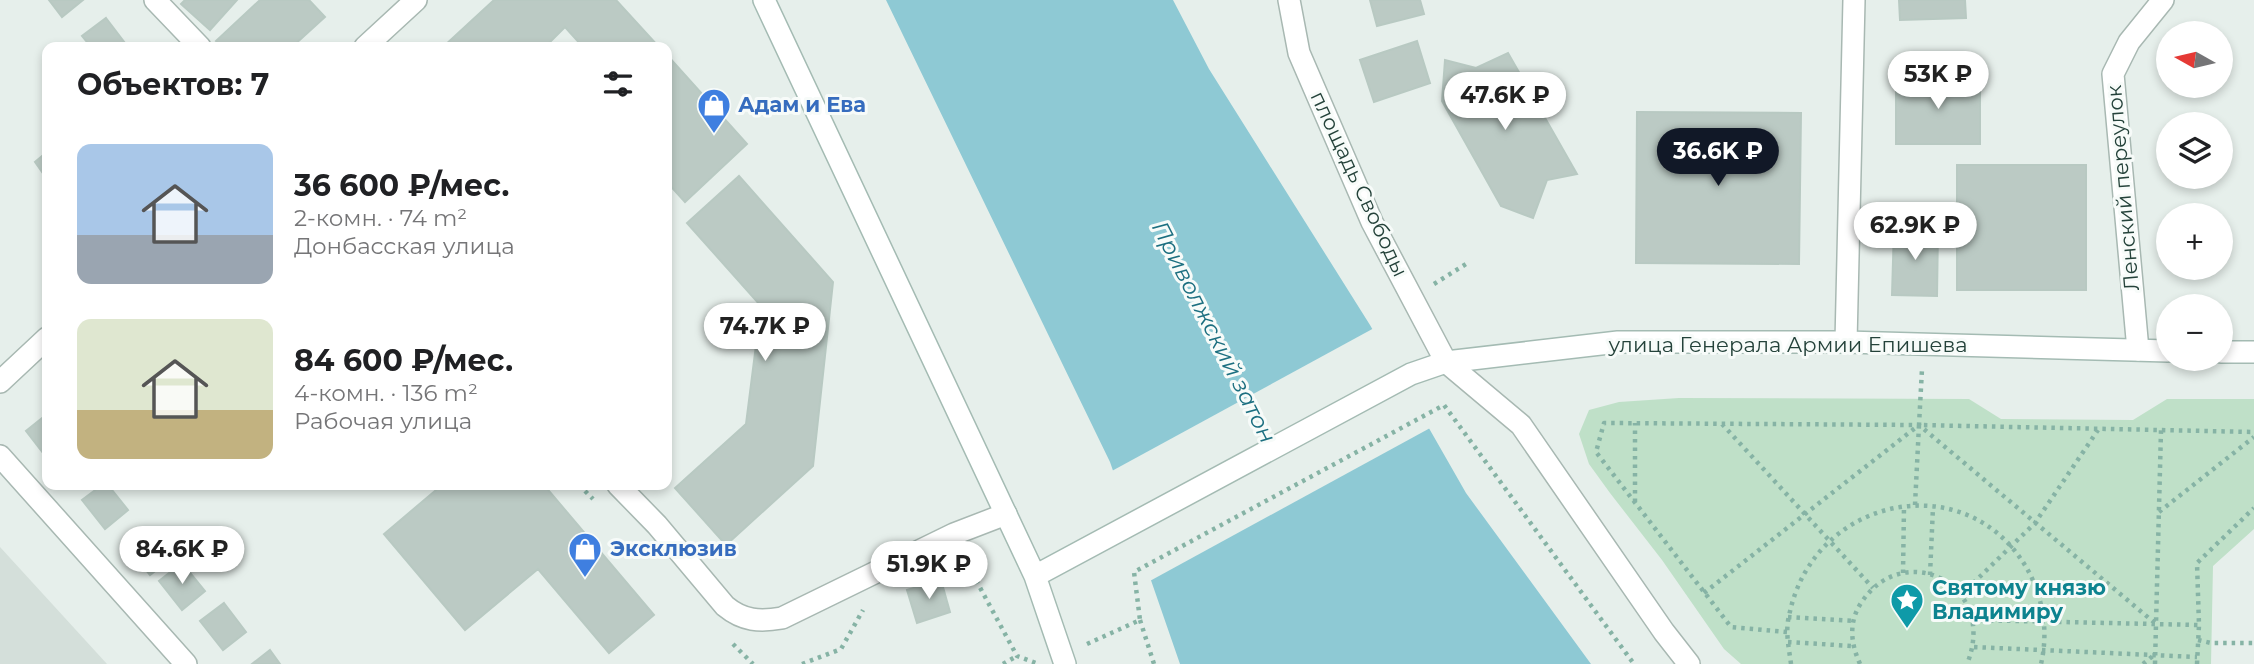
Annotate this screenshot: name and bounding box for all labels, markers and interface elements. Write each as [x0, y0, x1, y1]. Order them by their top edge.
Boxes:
north arrow [2156, 21, 2233, 98]
map controls [2156, 21, 2233, 371]
pin: 53K ₽ [1889, 52, 1987, 111]
text: 53K ₽ [1904, 60, 1972, 88]
icon: filters [599, 65, 637, 103]
text: Объектов: 7 [77, 66, 269, 103]
pin: 47.6K ₽ [1440, 72, 1570, 132]
text: 47.6K ₽ [1460, 81, 1550, 109]
street label: Ленский переулок [2101, 84, 2144, 292]
shop icon: Адам и Ева [695, 86, 733, 135]
street label: площадь Свободы [1305, 87, 1413, 281]
place label: Адам и Ева [738, 92, 866, 117]
button: layers [2156, 112, 2233, 189]
pin: 36.6K ₽ [1653, 128, 1783, 188]
text: 36.6K ₽ [1673, 137, 1763, 165]
text: 36 600 ₽/мес. [294, 167, 509, 204]
icon: home [133, 172, 217, 256]
pin: 62.9K ₽ [1850, 202, 1980, 262]
button: + [2156, 203, 2233, 280]
text: 2-комн. · 74 m² [294, 204, 467, 232]
text: 62.9K ₽ [1870, 211, 1960, 239]
water label: Приволжский затон [1146, 216, 1282, 448]
text: Донбасская улица [294, 232, 515, 260]
button: − [2156, 294, 2233, 371]
pin: 74.7K ₽ [700, 304, 830, 363]
text: 74.7K ₽ [720, 312, 810, 340]
street label: улица Генерала Армии Епишева [1607, 332, 1968, 357]
text: 84 600 ₽/мес. [294, 342, 513, 379]
icon: home [133, 347, 217, 431]
text: 4-комн. · 136 m² [294, 379, 478, 407]
text: Рабочая улица [294, 407, 472, 435]
pin: 84.6K ₽ [117, 526, 247, 586]
shop icon: Эксклюзив [566, 530, 604, 579]
text: 84.6K ₽ [135, 535, 229, 563]
place label: Эксклюзив [610, 536, 737, 561]
pin: 51.9K ₽ [864, 542, 994, 601]
text: 51.9K ₽ [887, 550, 971, 578]
place label: Святому князю Владимиру [1932, 575, 2106, 624]
place icon: Святому князю Владимиру [1888, 581, 1926, 630]

